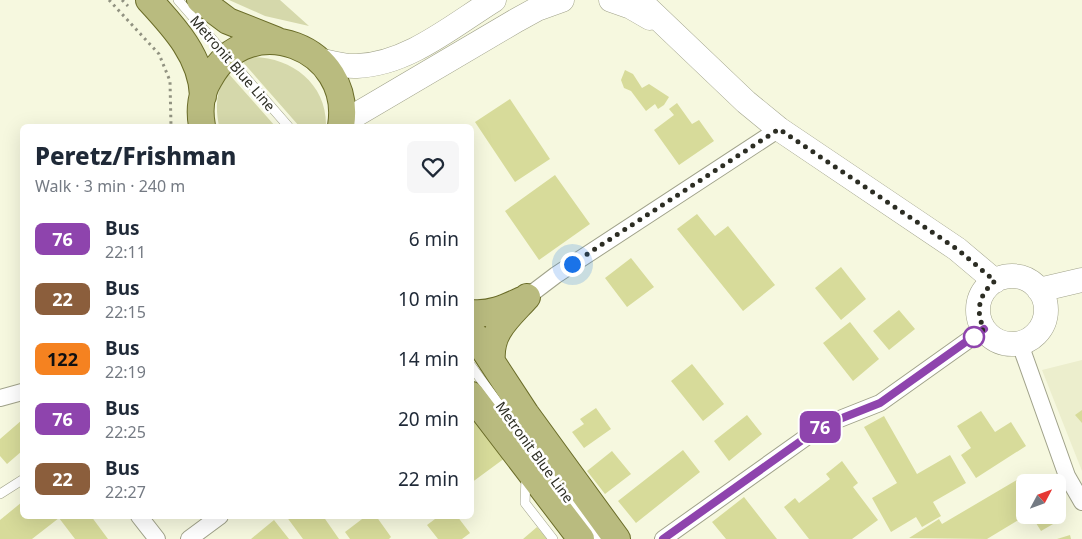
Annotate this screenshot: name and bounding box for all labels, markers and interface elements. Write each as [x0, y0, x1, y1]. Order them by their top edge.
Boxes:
street label: Metronit Blue Line [186, 11, 280, 115]
text: Peretz/Frishman [35, 139, 236, 172]
button: heart [407, 141, 459, 193]
text: Walk · 3 min · 240 m [35, 175, 185, 197]
text: Bus [105, 215, 140, 241]
text: 6 min [409, 226, 459, 252]
text: 76 [52, 227, 73, 251]
text: 22:11 [105, 241, 146, 263]
your location [560, 252, 585, 277]
text: Bus [105, 275, 140, 301]
text: 10 min [398, 286, 459, 312]
text: 22 [52, 287, 73, 311]
text: 22:15 [105, 301, 146, 323]
unlabelled marker [963, 326, 985, 348]
text: Bus [105, 335, 140, 361]
text: 14 min [398, 346, 459, 372]
text: 122 [47, 347, 78, 371]
text: 22:19 [105, 361, 146, 383]
text: Bus [105, 395, 140, 421]
street label: Metronit Blue Line [492, 397, 578, 507]
text: 20 min [398, 406, 459, 432]
text: 76 [52, 407, 73, 431]
line badge: 76 [798, 411, 842, 443]
text: 76 [810, 415, 830, 439]
text: 22:25 [105, 421, 146, 443]
text: Bus [105, 455, 140, 481]
text: 22 min [398, 466, 459, 492]
text: 22 [52, 467, 73, 491]
north arrow [1016, 474, 1066, 524]
map controls [1016, 474, 1066, 524]
text: 22:27 [105, 481, 146, 503]

